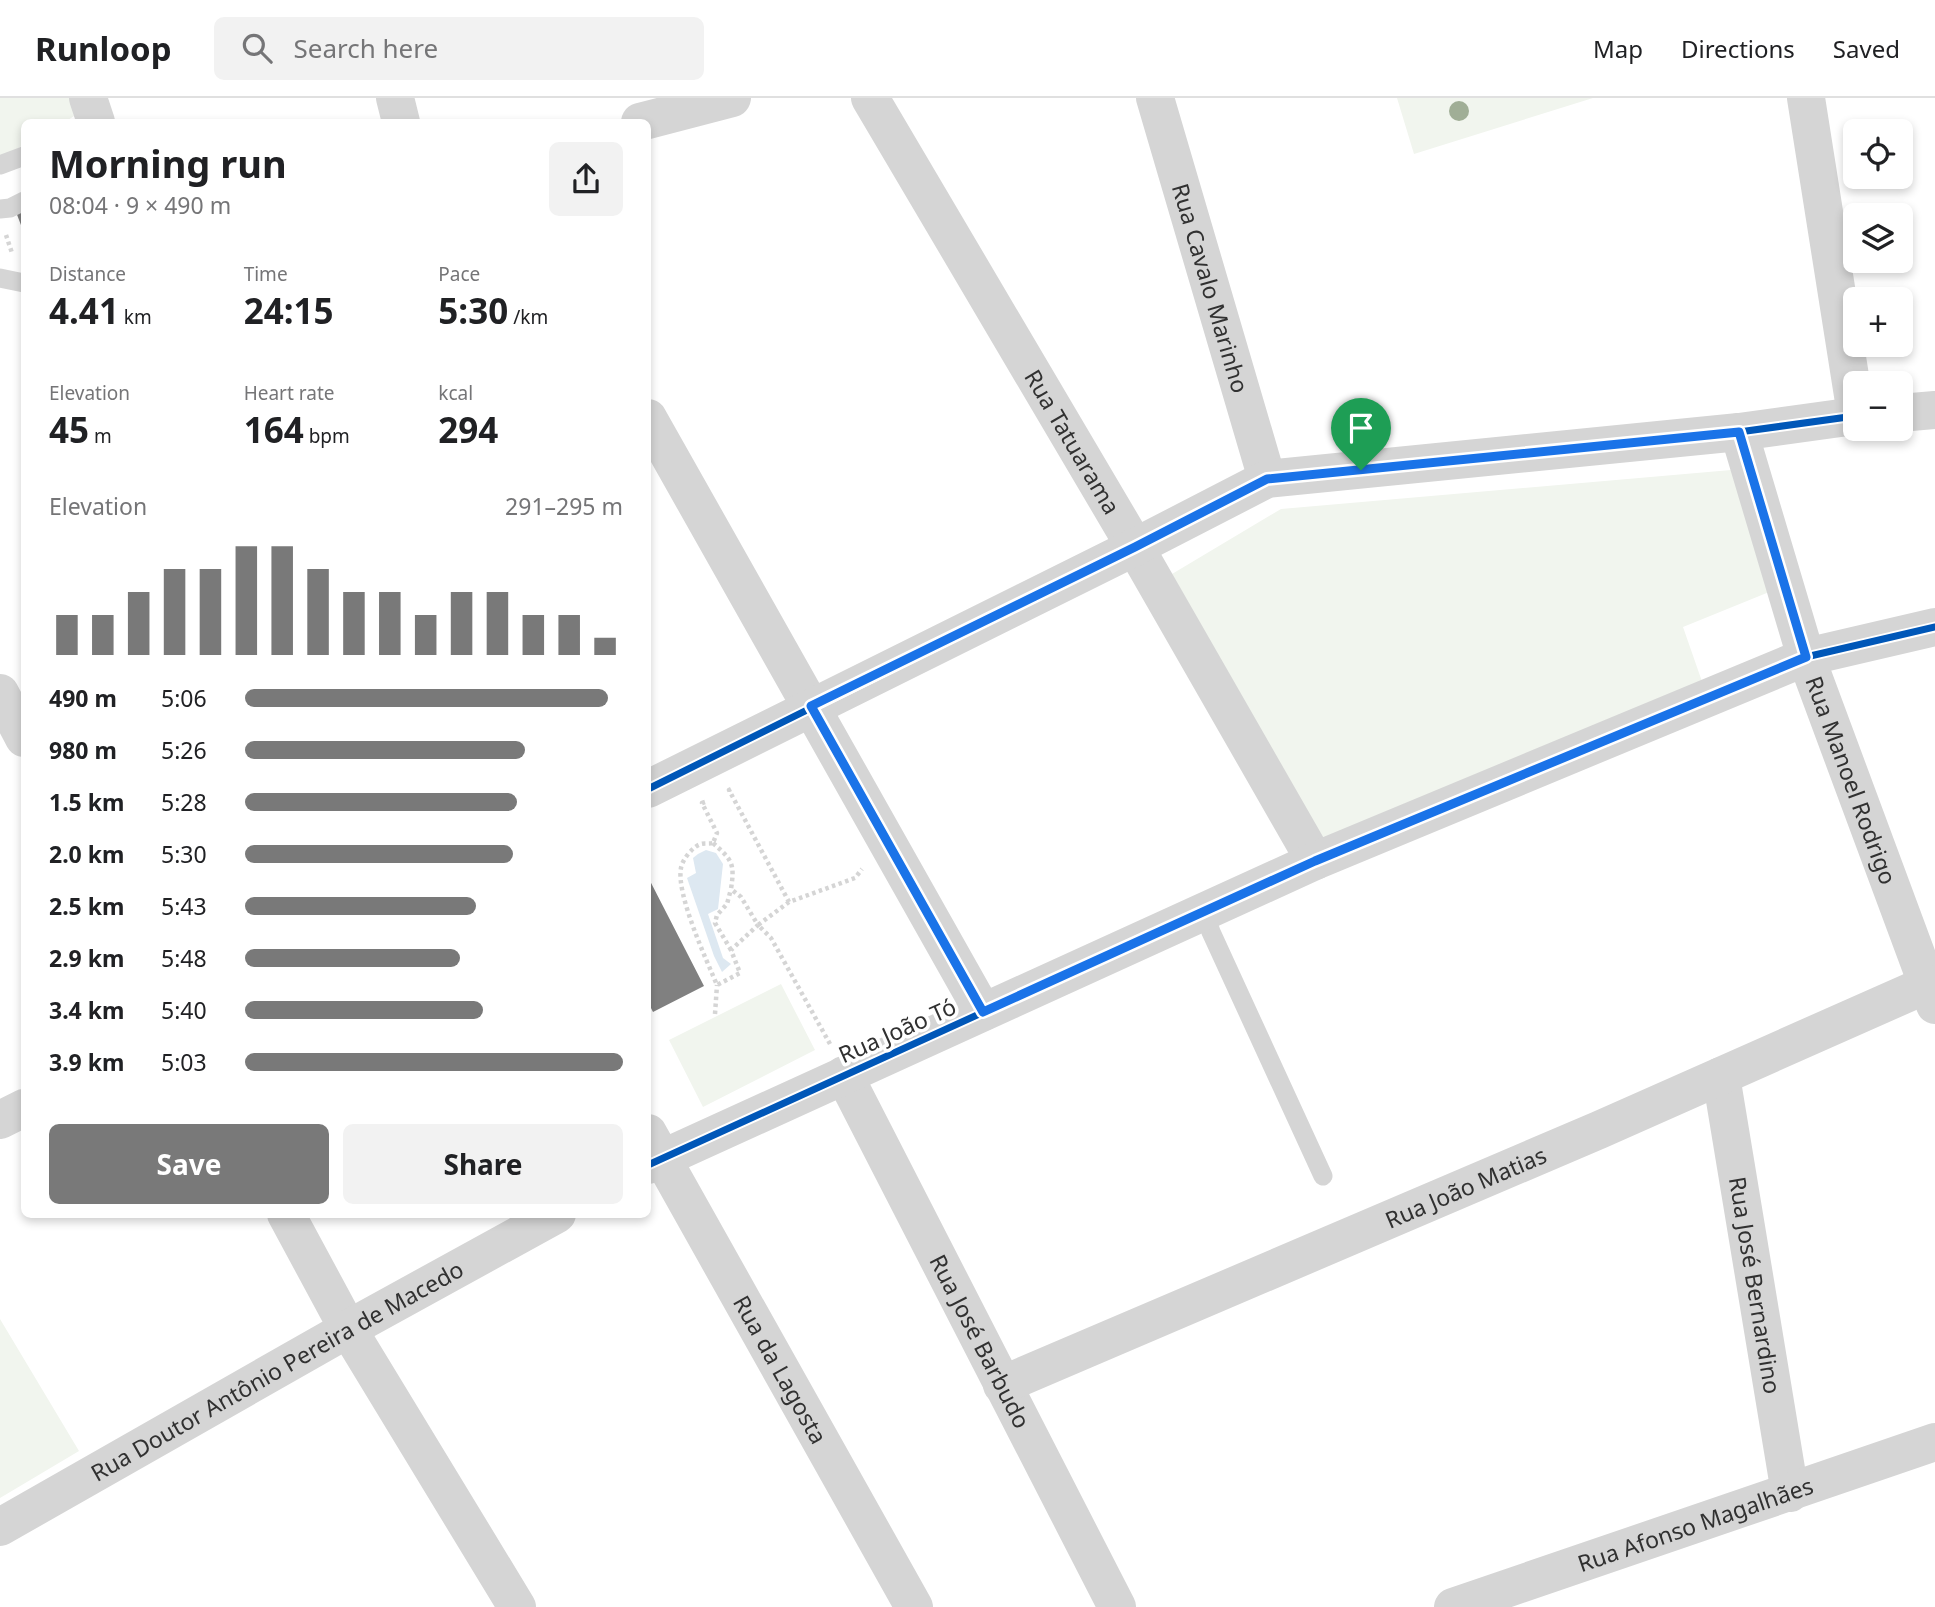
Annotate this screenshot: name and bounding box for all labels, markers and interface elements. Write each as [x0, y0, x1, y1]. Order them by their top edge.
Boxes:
search box [214, 17, 704, 80]
text: Runloop [35, 26, 172, 71]
icon: search [238, 29, 276, 67]
text: Search here [294, 30, 438, 66]
text: Map [1593, 32, 1643, 65]
text: Directions [1681, 32, 1795, 65]
text: Saved [1833, 32, 1900, 65]
map controls [1843, 119, 1913, 441]
button: locate [1843, 119, 1913, 189]
text: Morning run [49, 137, 287, 189]
button: share [549, 142, 623, 216]
street label: Rua Cavalo Marinho [1165, 179, 1257, 397]
text: 08:04 · 9 × 490 m [49, 189, 231, 221]
button: layers [1843, 203, 1913, 273]
text: Distance [49, 261, 126, 287]
text: Time [244, 261, 288, 287]
text: Pace [438, 261, 480, 287]
text: 4.41 [49, 287, 119, 334]
text: 24:15 [244, 287, 334, 334]
text: 5:30 [438, 287, 508, 334]
button: + [1843, 287, 1913, 357]
text: km [119, 304, 152, 330]
text: /km [508, 304, 548, 330]
street label: Rua Tatuarama [1018, 363, 1128, 520]
button: − [1843, 371, 1913, 441]
text: Elevation [49, 380, 130, 406]
text: Heart rate [244, 380, 334, 406]
text: kcal [438, 380, 473, 406]
pin [1331, 398, 1391, 470]
text: 45 [49, 406, 89, 453]
text: 164 [244, 406, 304, 453]
text: 294 [438, 406, 498, 453]
icon: arrive [1342, 409, 1380, 447]
text: m [89, 423, 112, 449]
text: bpm [304, 423, 350, 449]
text: Elevation [49, 490, 147, 522]
text: 291–295 m [505, 490, 623, 522]
street label: Rua Manoel Rodrigo [1798, 671, 1905, 889]
text: 490 m [49, 682, 117, 714]
text: 5:06 [161, 682, 207, 714]
text: 980 m [49, 734, 117, 766]
text: 5:26 [161, 734, 207, 766]
text: 1.5 km [49, 786, 124, 818]
text: 5:28 [161, 786, 207, 818]
text: 2.0 km [49, 838, 124, 870]
text: 5:30 [161, 838, 207, 870]
text: 2.5 km [49, 890, 124, 922]
text: 5:43 [161, 890, 207, 922]
text: 2.9 km [49, 942, 124, 974]
text: 5:48 [161, 942, 207, 974]
street label: Rua João Tó [833, 990, 961, 1070]
text: 3.4 km [49, 994, 124, 1026]
text: 5:40 [161, 994, 207, 1026]
text: 3.9 km [49, 1046, 124, 1078]
text: 5:03 [161, 1046, 207, 1078]
button: Save [49, 1124, 329, 1204]
button: Share [343, 1124, 623, 1204]
street label: Rua João Matias [1380, 1138, 1551, 1236]
street label: Rua José Bernardino [1722, 1174, 1789, 1396]
street label: Rua José Barbudo [923, 1249, 1038, 1433]
street label: Rua Doutor Antônio Pereira de Macedo [85, 1253, 469, 1488]
street label: Rua da Lagosta [726, 1289, 835, 1449]
street label: Rua Afonso Magalhães [1573, 1469, 1817, 1579]

